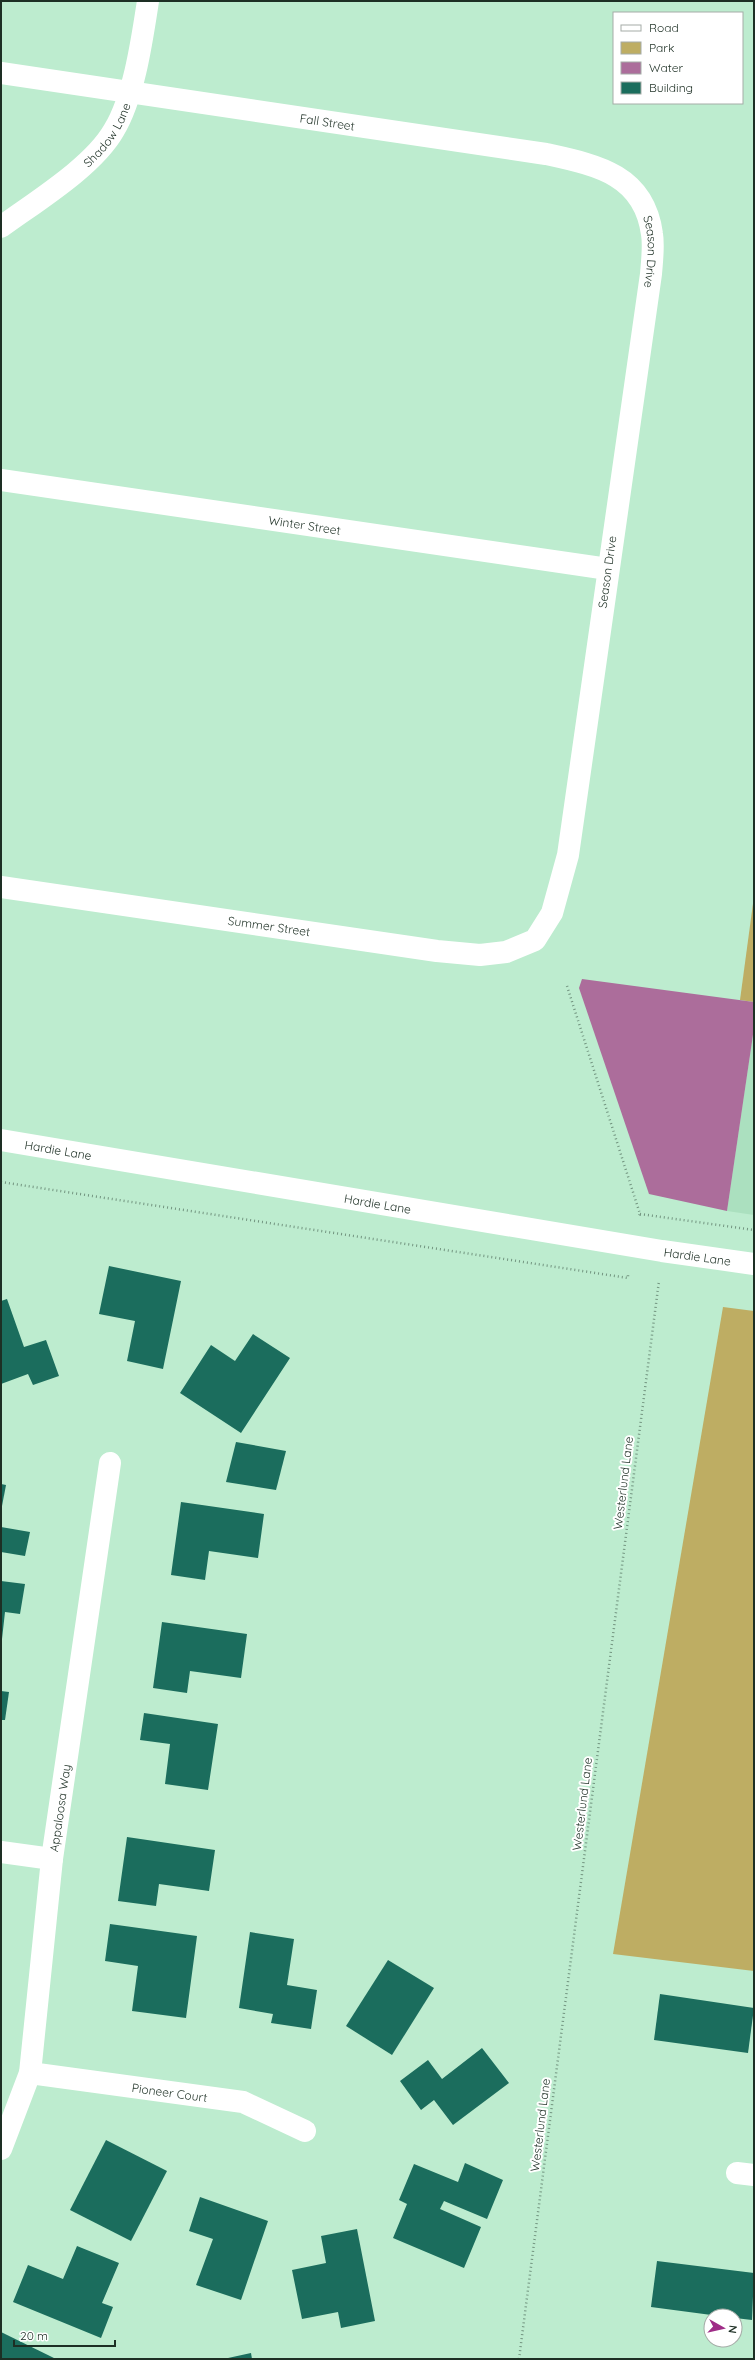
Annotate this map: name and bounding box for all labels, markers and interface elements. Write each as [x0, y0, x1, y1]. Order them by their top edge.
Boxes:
legend [613, 12, 743, 104]
text: Road [649, 20, 679, 35]
text: Park [649, 40, 674, 55]
text: Water [649, 60, 684, 75]
text: Building [649, 80, 693, 95]
street label: Shadow Lane [80, 100, 133, 170]
street label: Fall Street [299, 110, 356, 133]
street label: Season Drive [641, 214, 660, 289]
street label: Winter Street [268, 512, 342, 537]
street label: Season Drive [595, 535, 620, 609]
street label: Summer Street [227, 913, 311, 939]
street label: Hardie Lane [24, 1137, 93, 1163]
street label: Hardie Lane [343, 1190, 413, 1216]
street label: Hardie Lane [663, 1244, 732, 1268]
street label: Westerlund Lane [610, 1435, 636, 1530]
street label: Westerlund Lane [569, 1756, 595, 1851]
street label: Appaloosa Way [46, 1763, 73, 1853]
street label: Westerlund Lane [527, 2077, 553, 2172]
street label: Pioneer Court [131, 2079, 208, 2105]
north arrow [703, 2308, 743, 2348]
scale bar [14, 2322, 115, 2348]
text: N [725, 2324, 740, 2334]
text: 20 m [20, 2328, 48, 2343]

